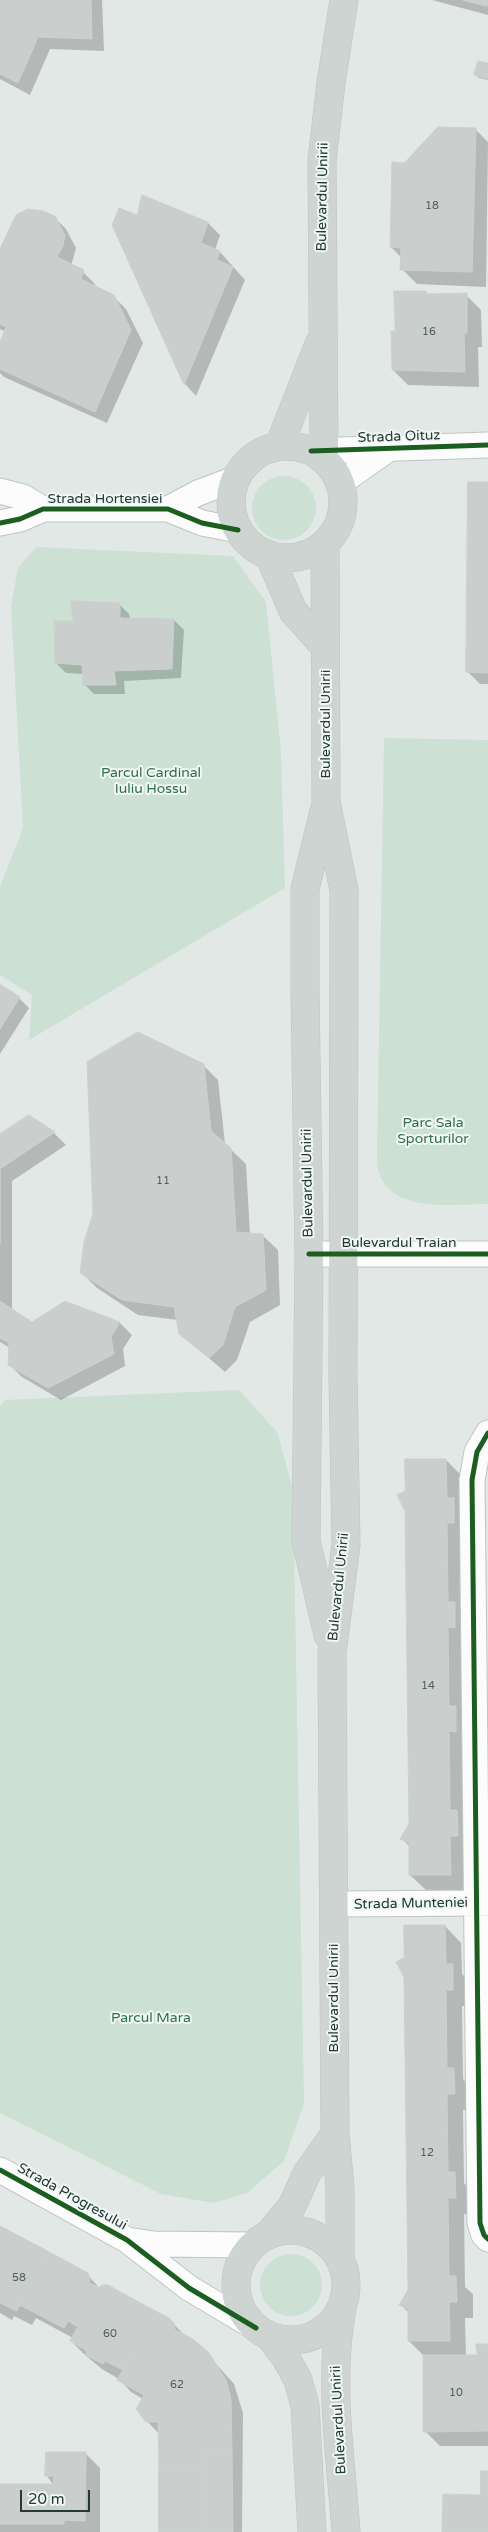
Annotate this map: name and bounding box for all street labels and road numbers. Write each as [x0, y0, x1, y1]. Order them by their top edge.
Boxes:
street label: Bulevardul Unirii [314, 142, 332, 252]
street label: Strada Oituz [357, 427, 441, 447]
street label: Strada Hortensiei [48, 491, 162, 507]
street label: Bulevardul Unirii [318, 669, 334, 779]
street label: Bulevardul Unirii [299, 1128, 317, 1238]
street label: Bulevardul Traian [341, 1235, 457, 1251]
street label: Bulevardul Unirii [325, 1532, 353, 1642]
street label: Strada Munteniei [354, 1895, 468, 1913]
street label: Bulevardul Unirii [326, 1943, 342, 2053]
street label: Strada Progresului [14, 2160, 130, 2234]
street label: Bulevardul Unirii [328, 2365, 350, 2475]

